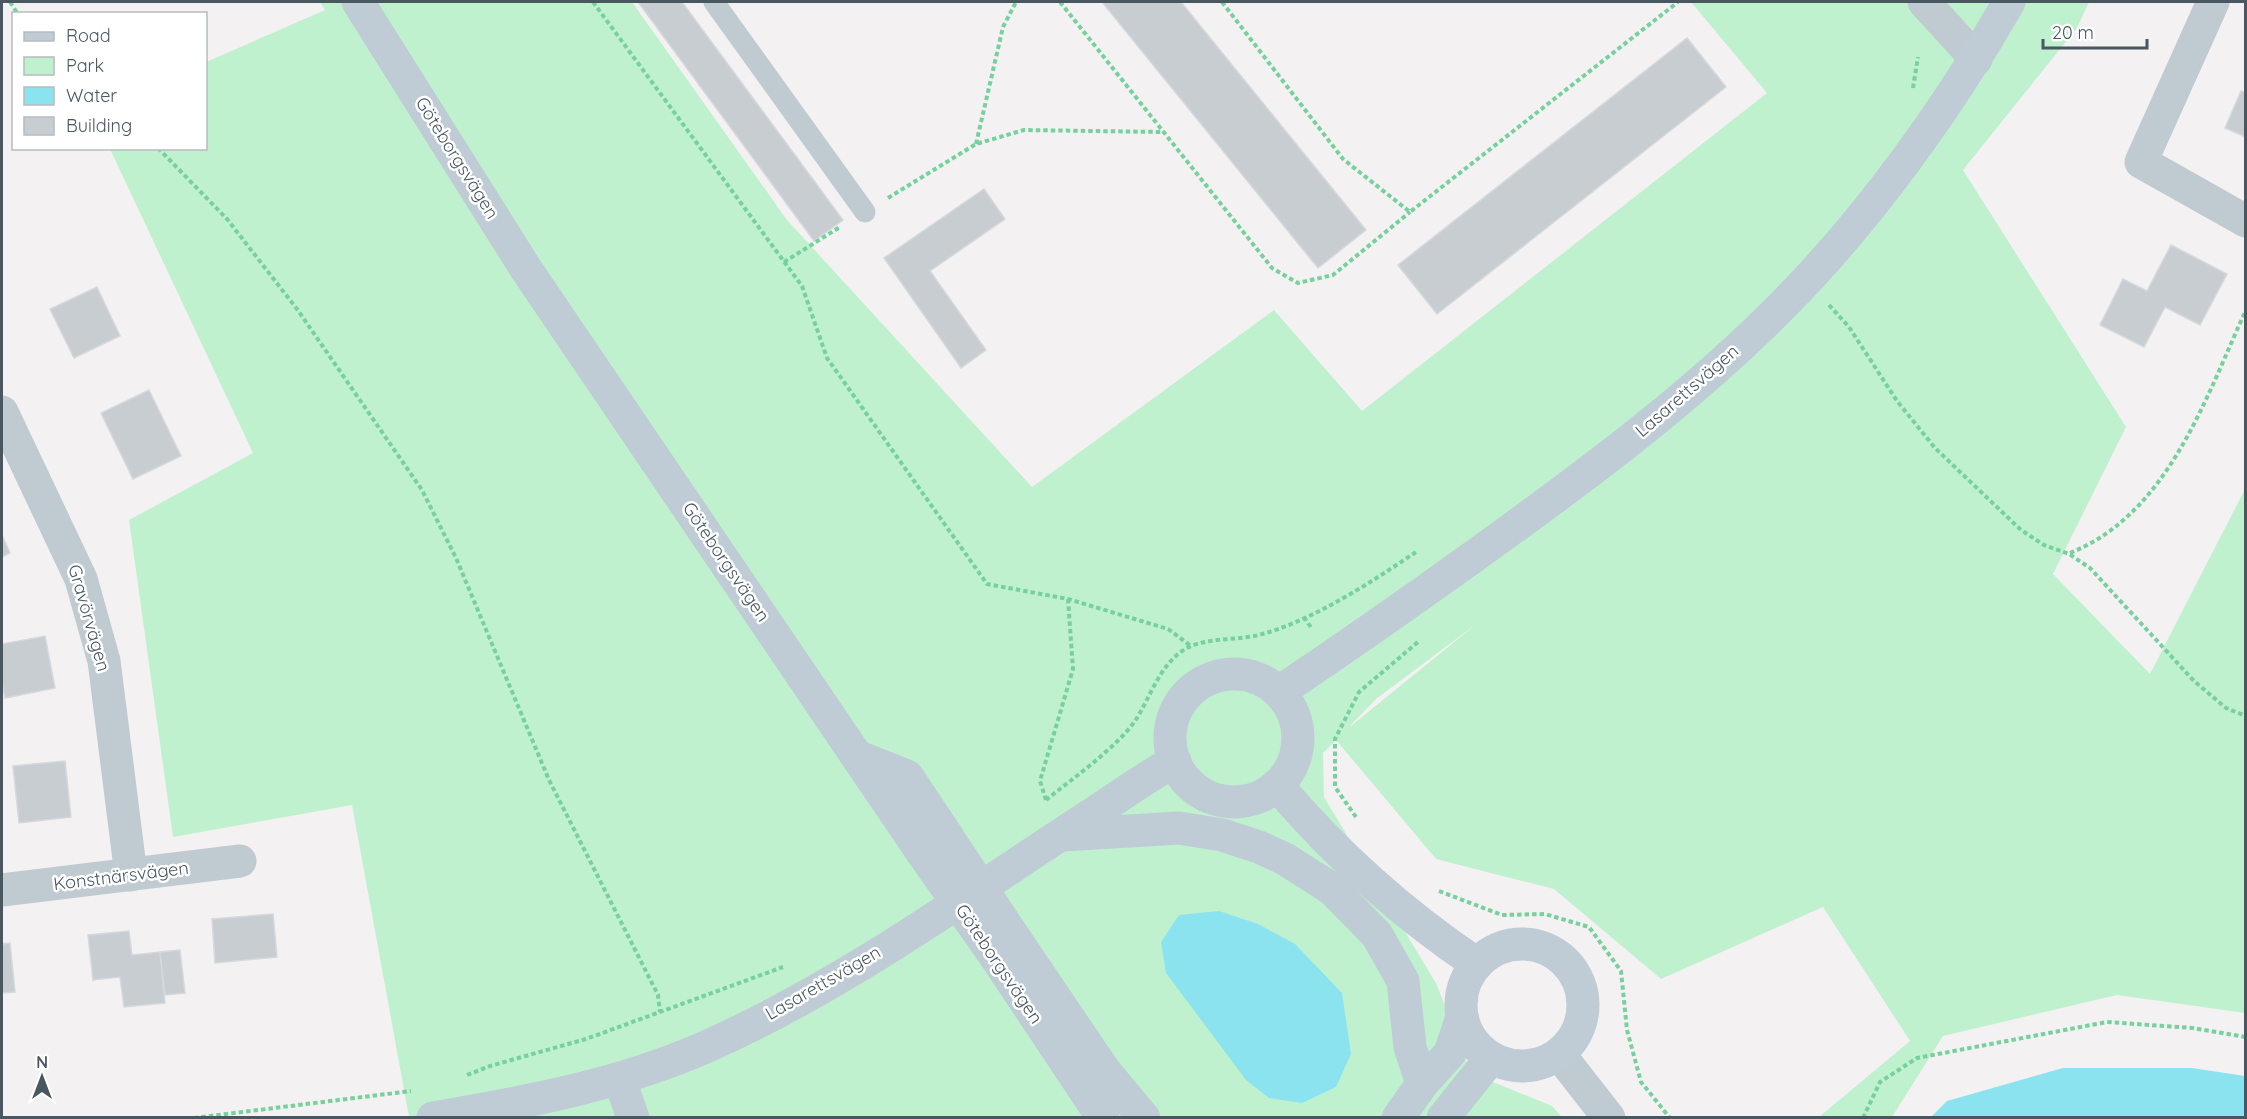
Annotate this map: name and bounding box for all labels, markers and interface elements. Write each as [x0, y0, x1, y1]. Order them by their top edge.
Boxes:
legend [12, 12, 207, 150]
scale bar [2043, 12, 2146, 50]
text: 20 m [2052, 21, 2094, 44]
text: Road [66, 24, 111, 47]
text: Park [66, 54, 104, 77]
text: Water [66, 84, 117, 107]
street label: Göteborgsvägen [411, 93, 504, 223]
text: Building [66, 114, 132, 137]
street label: Lasarettsvägen [1630, 339, 1743, 442]
street label: Göteborgsvägen [678, 498, 775, 626]
street label: Gravörvägen [63, 562, 116, 674]
street label: Konstnärsvägen [52, 856, 190, 895]
street label: Göteborgsvägen [951, 900, 1048, 1028]
street label: Lasarettsvägen [761, 940, 885, 1025]
north arrow [12, 1047, 72, 1107]
text: N [36, 1052, 48, 1072]

